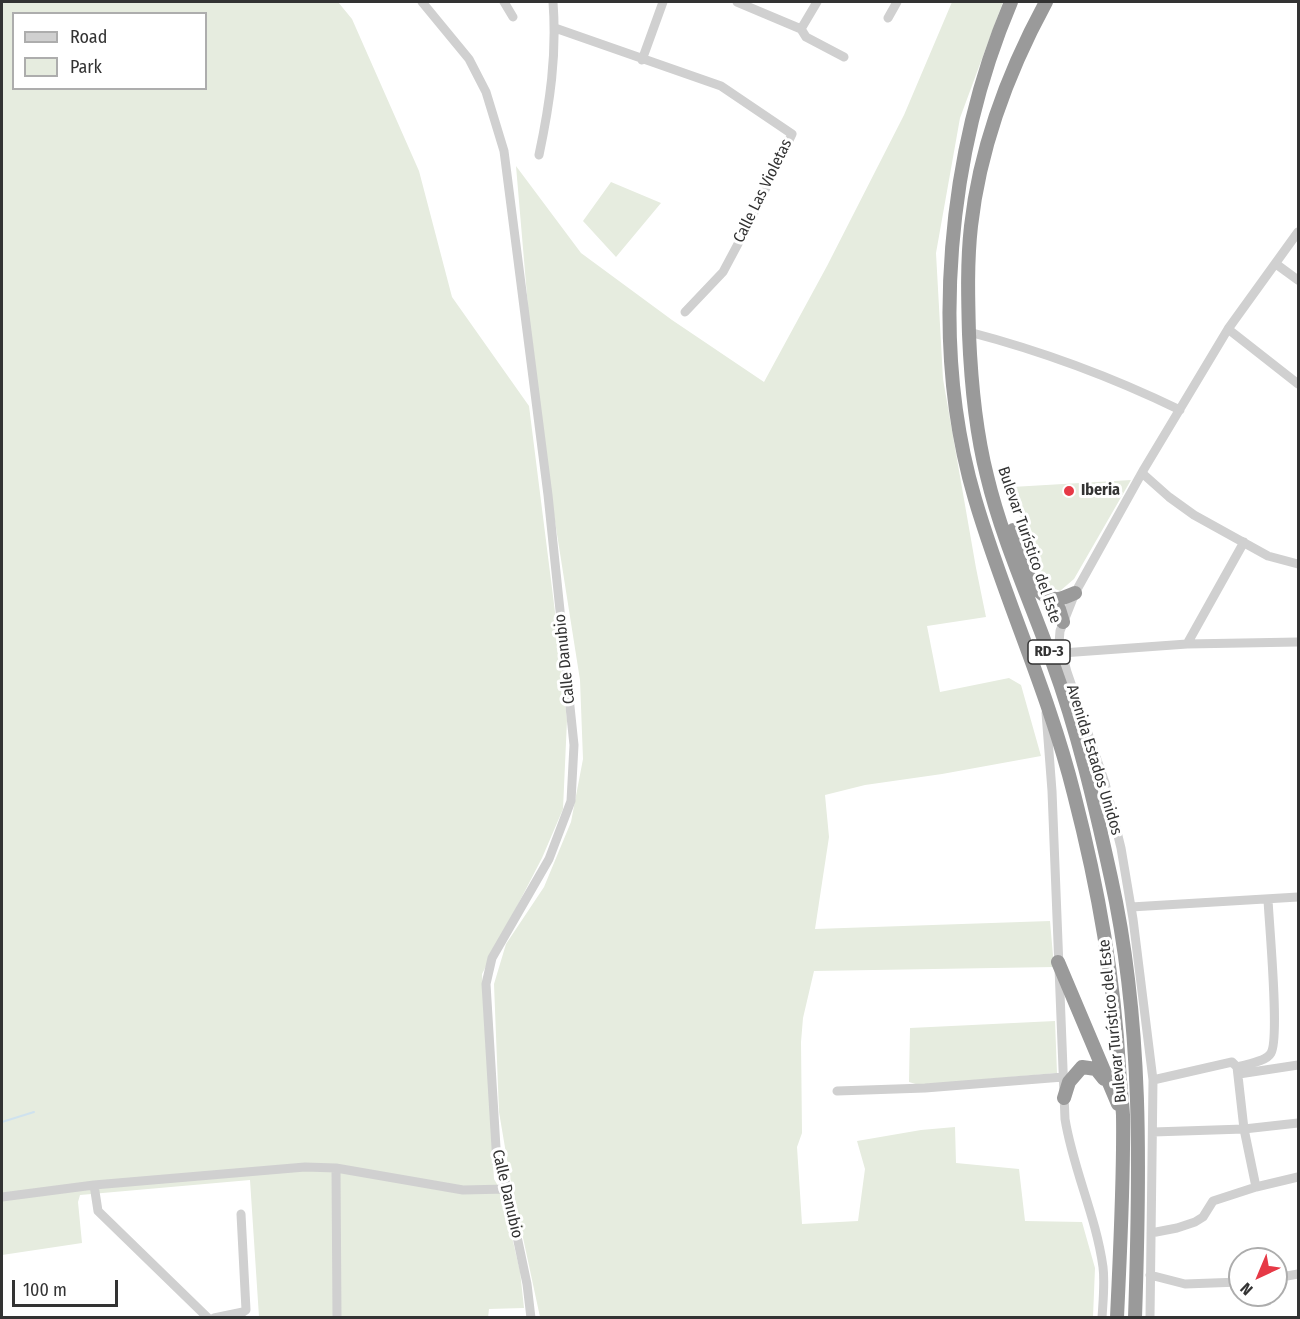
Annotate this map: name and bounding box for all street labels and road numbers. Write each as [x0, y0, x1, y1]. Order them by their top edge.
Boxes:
street label: Calle Las Violetas [730, 136, 796, 246]
street label: Bulevar Turístico del Este [993, 464, 1065, 626]
street label: Calle Danubio [551, 613, 579, 705]
road number: RD-3 [1028, 640, 1070, 664]
street label: Avenida Estados Unidos [1062, 682, 1126, 838]
street label: Bulevar Turístico del Este [1095, 938, 1131, 1104]
street label: Calle Danubio [487, 1148, 527, 1240]

